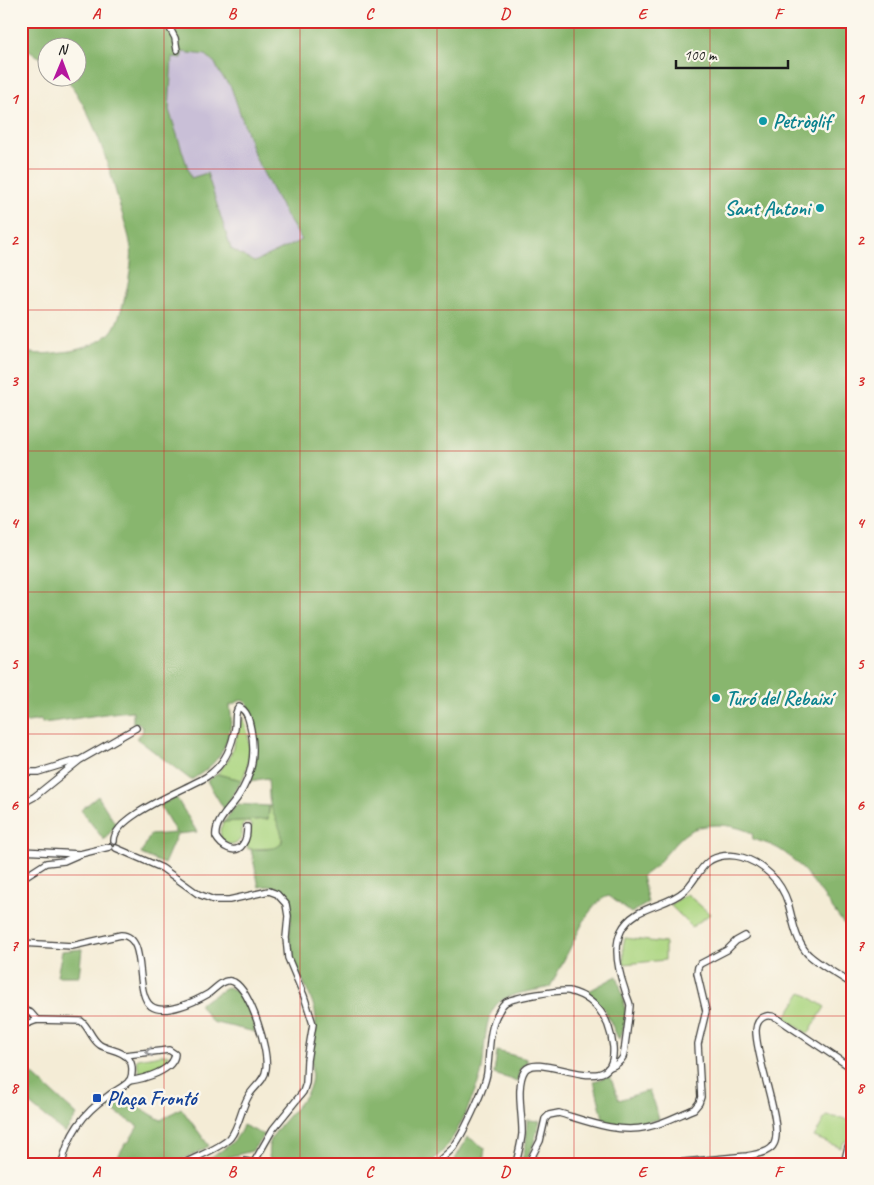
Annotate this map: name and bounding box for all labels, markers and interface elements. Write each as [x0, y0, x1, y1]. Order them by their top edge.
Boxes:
text: A [92, 4, 102, 24]
text: B [228, 4, 238, 24]
text: C [365, 4, 375, 24]
text: D [500, 4, 511, 24]
text: E [638, 4, 649, 24]
text: F [774, 4, 785, 24]
north arrow [38, 38, 88, 88]
scale bar [676, 38, 789, 70]
text: N [58, 41, 69, 58]
text: 100 m [684, 46, 718, 65]
text: 1 [10, 89, 19, 109]
text: 1 [856, 89, 865, 109]
place label: Petròglif [773, 109, 835, 134]
marker: Petròglif [757, 115, 769, 127]
place label: Sant Antoni [724, 196, 813, 221]
marker: Sant Antoni [814, 202, 826, 214]
text: 2 [10, 230, 19, 250]
text: 2 [856, 230, 865, 250]
text: 3 [10, 371, 19, 391]
text: 3 [856, 371, 865, 391]
text: 4 [10, 513, 19, 533]
text: 4 [856, 513, 865, 533]
text: 5 [11, 654, 20, 674]
text: 5 [857, 654, 866, 674]
place label: Turó del Rebaixí [726, 686, 836, 711]
marker: Turó del Rebaixí [710, 692, 722, 704]
text: 6 [10, 795, 19, 815]
text: 6 [856, 795, 865, 815]
text: 7 [10, 936, 19, 956]
text: 7 [856, 936, 865, 956]
one-way arrow [145, 1046, 153, 1057]
text: 8 [10, 1078, 19, 1098]
text: 8 [856, 1078, 865, 1098]
place label: Plaça Frontó [107, 1086, 199, 1111]
marker: Plaça Frontó [91, 1092, 103, 1104]
text: A [92, 1162, 102, 1182]
text: B [228, 1162, 238, 1182]
text: C [365, 1162, 375, 1182]
text: D [500, 1162, 511, 1182]
text: E [638, 1162, 649, 1182]
text: F [774, 1162, 785, 1182]

